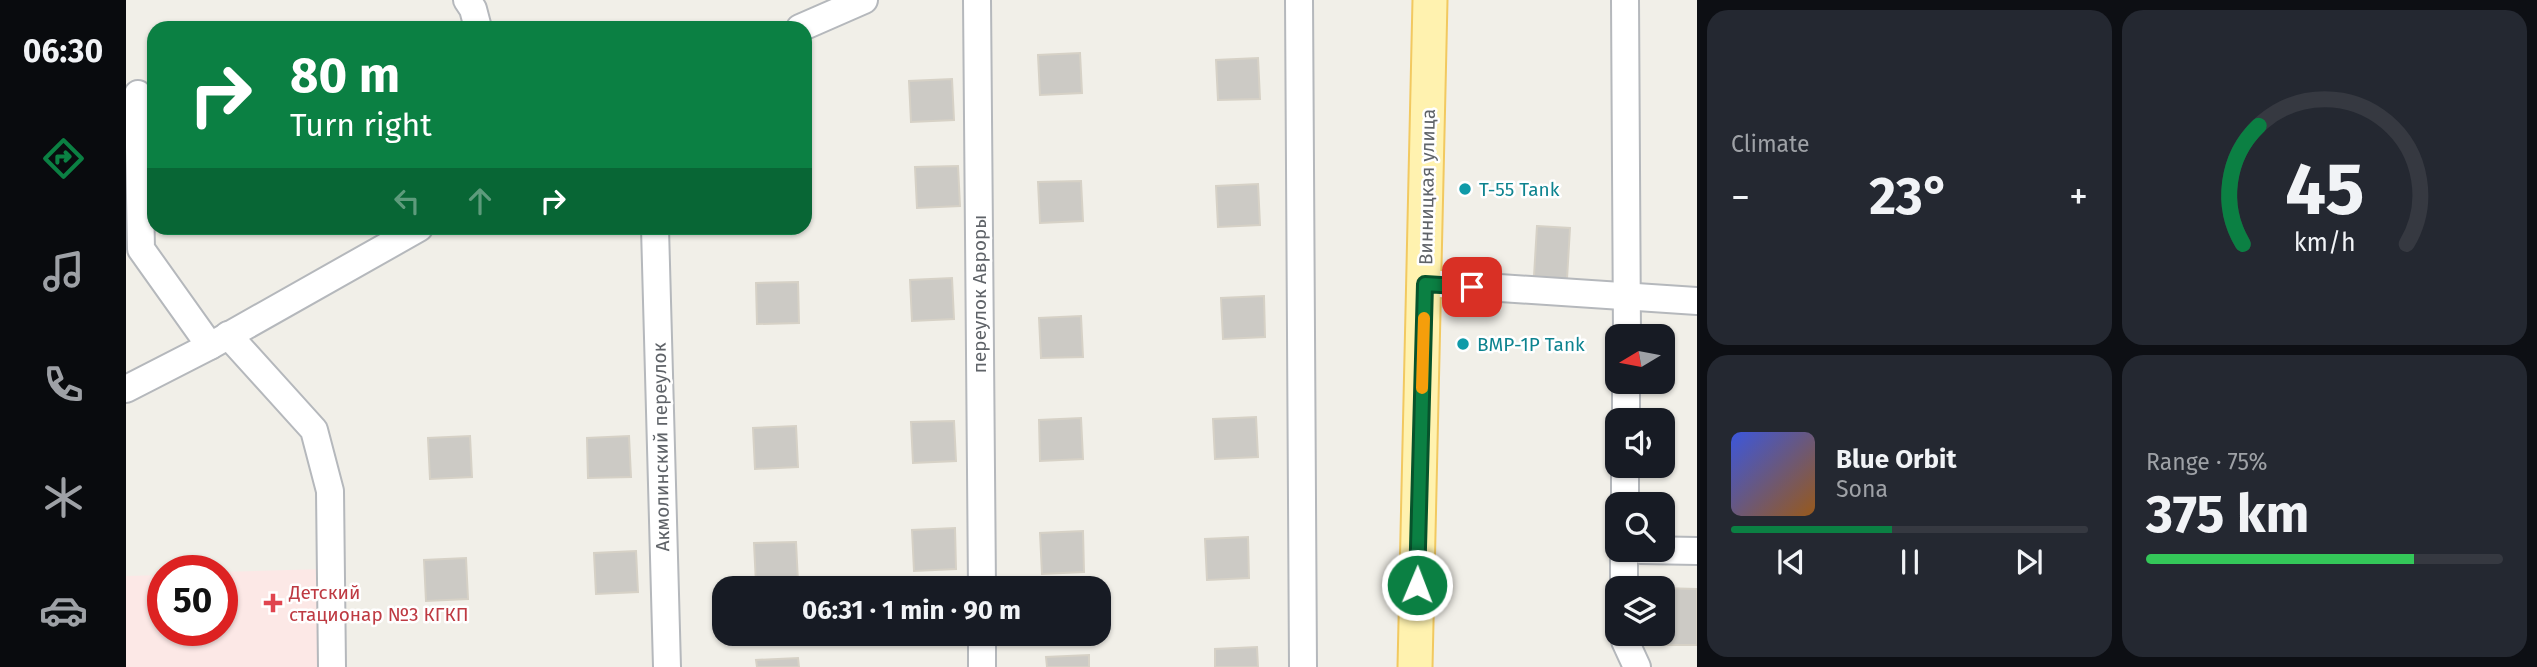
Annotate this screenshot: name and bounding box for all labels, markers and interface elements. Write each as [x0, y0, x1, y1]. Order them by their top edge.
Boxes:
text: 06:30 [23, 32, 103, 70]
text: 80 m [290, 46, 400, 105]
icon: right [175, 49, 266, 140]
text: Turn right [290, 106, 432, 144]
street label: Винницкая улица [1414, 109, 1440, 265]
text: Climate [1731, 130, 1810, 158]
icon: directions [39, 134, 88, 183]
text: 45 [2285, 146, 2364, 233]
text: 23° [1869, 165, 1950, 228]
text: − [1731, 174, 1750, 220]
text: + [2069, 174, 2088, 220]
place label: T-55 Tank [1479, 178, 1560, 201]
marker: T-55 Tank [1457, 181, 1473, 197]
icon: left [388, 182, 426, 220]
icon: ahead [461, 182, 499, 220]
icon: right [534, 182, 572, 220]
street label: переулок Авроры [968, 215, 991, 373]
text: km/h [2294, 227, 2355, 257]
icon: music [39, 247, 88, 296]
pin [1442, 257, 1502, 317]
icon: arrive [1453, 268, 1491, 306]
north arrow [1605, 324, 1675, 394]
map controls [1605, 324, 1675, 646]
place label: BMP-1P Tank [1477, 333, 1585, 356]
marker: BMP-1P Tank [1455, 336, 1471, 352]
street label: Акмолинский переулок [648, 342, 674, 552]
icon: phone [39, 360, 88, 409]
button: sound [1605, 408, 1675, 478]
text: Blue Orbit [1836, 444, 1956, 475]
text: Range · 75% [2146, 448, 2267, 476]
icon: climate [39, 473, 88, 522]
text: Sona [1836, 475, 1888, 503]
text: 375 km [2146, 483, 2309, 546]
button: search [1605, 492, 1675, 562]
icon: previous [1772, 543, 1810, 581]
icon: pause [1891, 543, 1929, 581]
icon: next [2010, 543, 2048, 581]
position arrow [1380, 548, 1454, 622]
speed limit sign: 50 [147, 555, 238, 646]
button: layers [1605, 576, 1675, 646]
place label: Детский стационар №3 КГКП [288, 581, 468, 626]
icon: car [39, 586, 88, 635]
marker: Детский стационар №3 КГКП [263, 593, 283, 613]
text: 06:31 · 1 min · 90 m [802, 595, 1021, 626]

